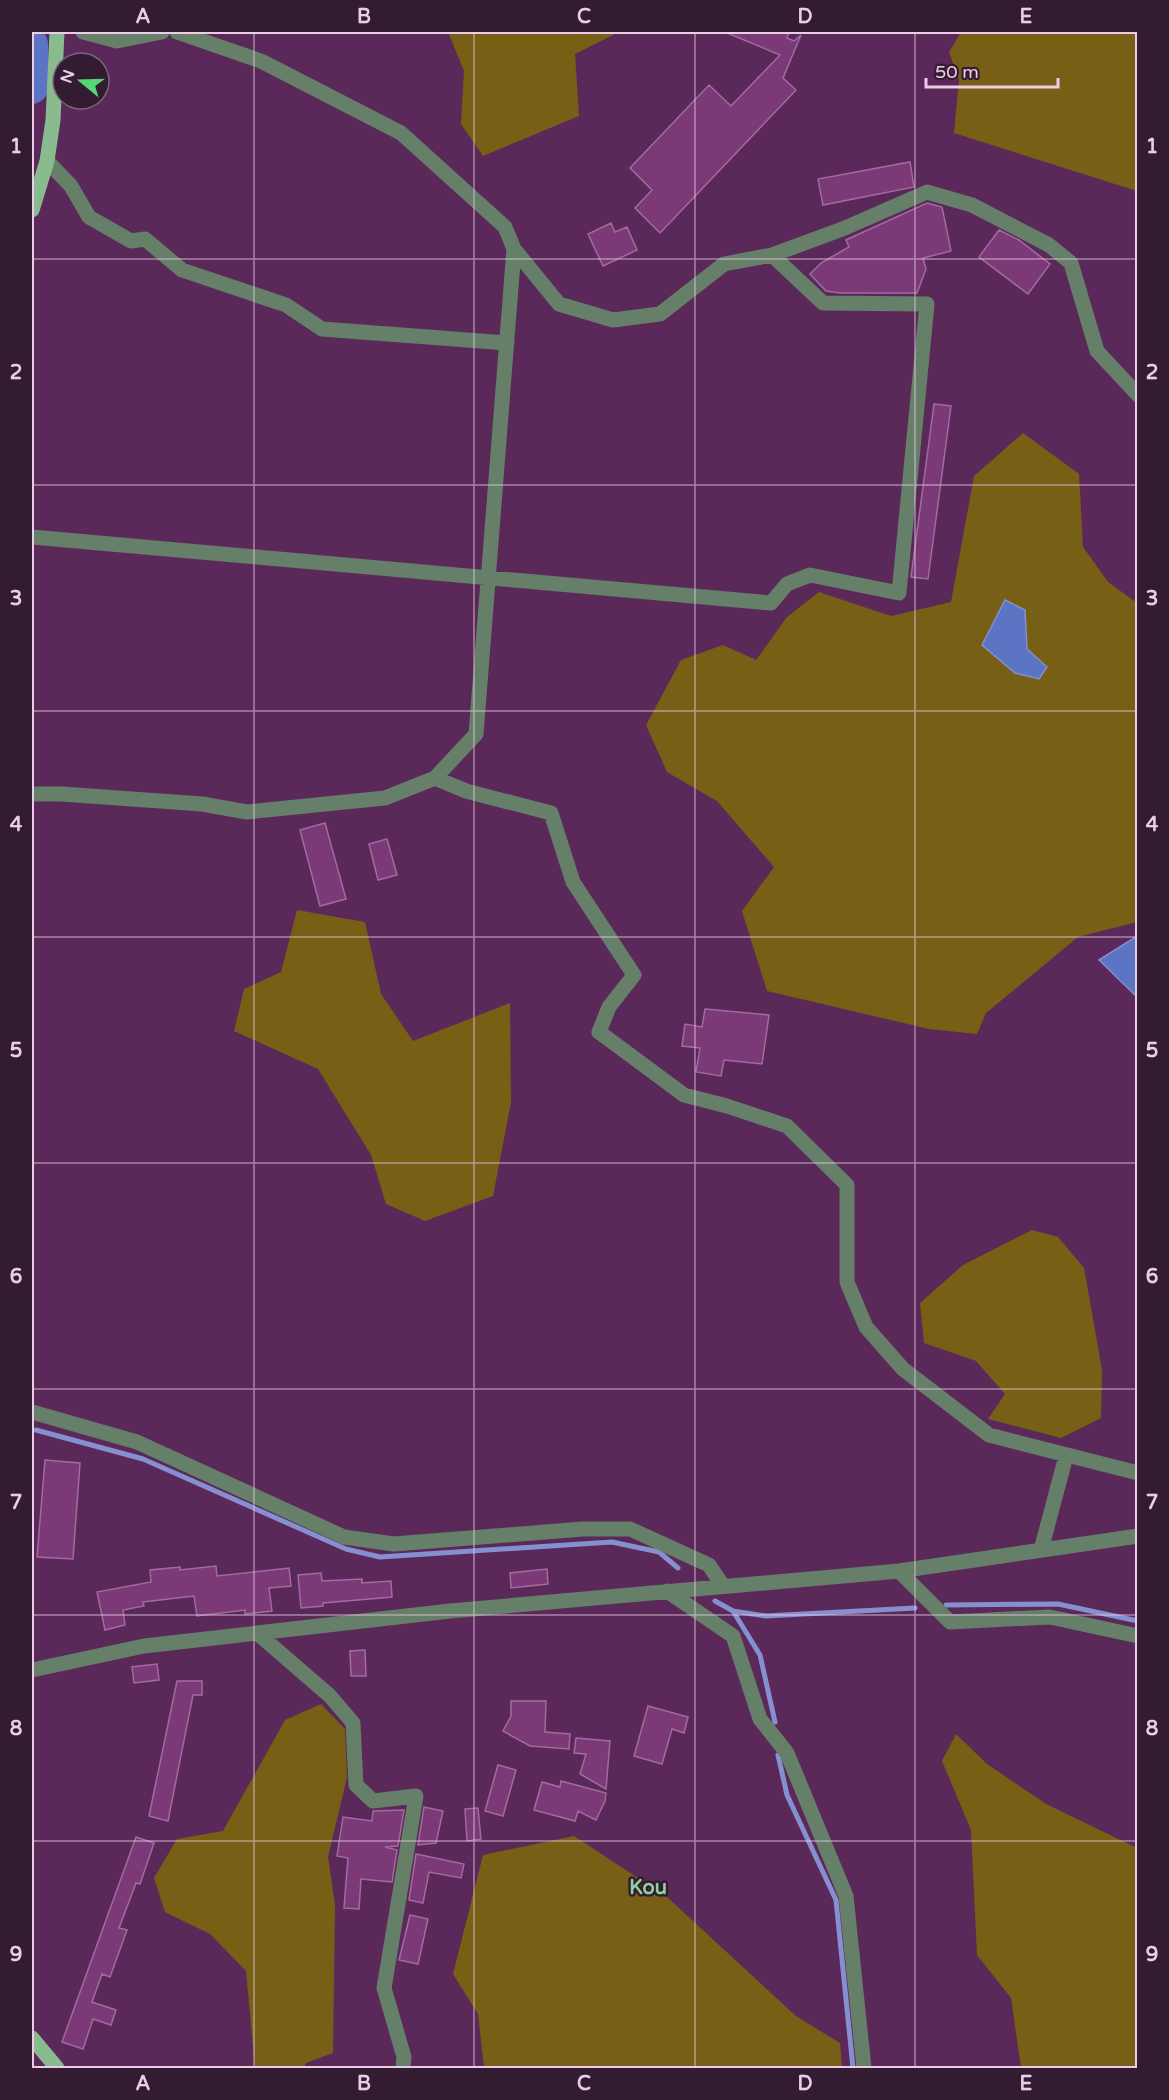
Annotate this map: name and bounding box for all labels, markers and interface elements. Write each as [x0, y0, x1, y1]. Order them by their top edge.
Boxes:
text: A [136, 5, 151, 29]
text: B [357, 5, 371, 29]
text: C [577, 5, 591, 29]
text: D [797, 5, 813, 29]
text: E [1020, 5, 1033, 29]
north arrow [51, 51, 111, 111]
scale bar [926, 51, 1058, 89]
text: 50 m [935, 61, 979, 83]
text: N [56, 67, 79, 86]
text: 1 [10, 135, 22, 159]
text: 1 [1146, 135, 1158, 159]
text: 2 [10, 361, 22, 385]
text: 2 [1146, 361, 1158, 385]
text: 3 [10, 587, 22, 611]
text: 3 [1146, 587, 1158, 611]
text: 4 [10, 813, 23, 837]
text: 4 [1146, 813, 1159, 837]
text: 5 [10, 1039, 22, 1063]
text: 5 [1146, 1039, 1158, 1063]
text: 6 [10, 1265, 22, 1289]
text: 6 [1146, 1265, 1158, 1289]
text: 7 [10, 1491, 22, 1515]
text: 7 [1146, 1491, 1158, 1515]
text: 8 [10, 1717, 22, 1741]
text: 8 [1146, 1717, 1158, 1741]
district label: Kou [629, 1876, 667, 1900]
text: 9 [10, 1943, 22, 1967]
text: 9 [1146, 1943, 1158, 1967]
text: A [136, 2072, 151, 2096]
text: B [357, 2072, 371, 2096]
text: C [577, 2072, 591, 2096]
text: D [797, 2072, 813, 2096]
text: E [1020, 2072, 1033, 2096]

